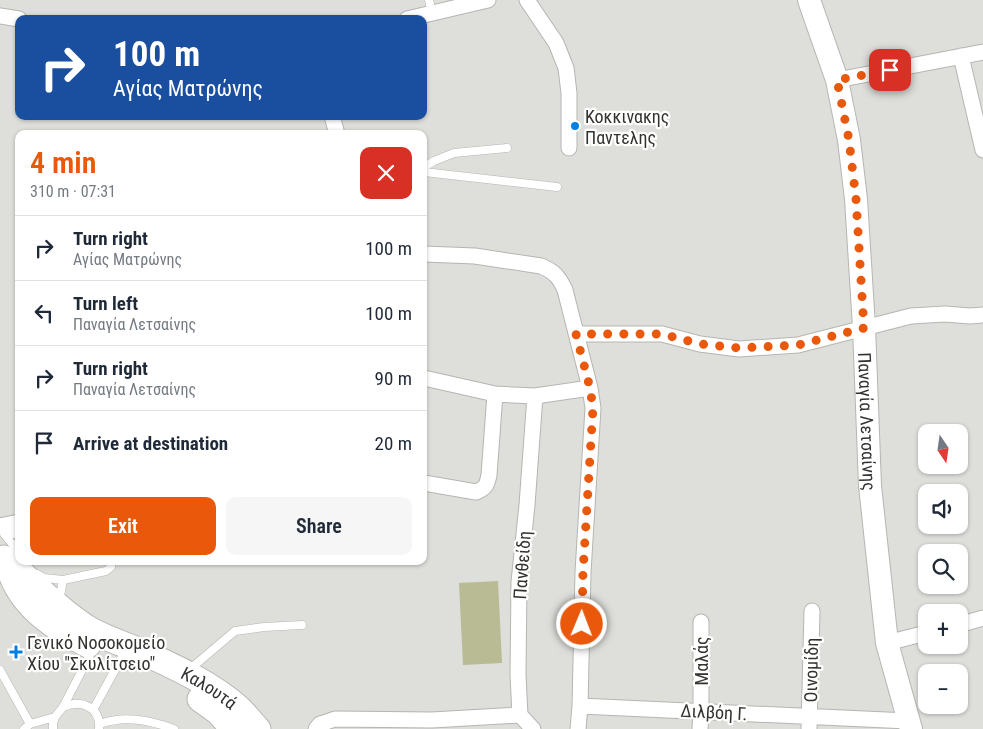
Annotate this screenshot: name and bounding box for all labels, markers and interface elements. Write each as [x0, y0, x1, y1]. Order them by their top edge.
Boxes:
text: 100 m [113, 34, 200, 75]
icon: right [30, 35, 95, 100]
pin [869, 49, 911, 91]
icon: arrive [876, 56, 904, 84]
text: Αγίας Ματρώνης [113, 76, 263, 101]
place label: Κοκκινακης Παντελης [585, 106, 669, 148]
marker: Κοκκινακης Παντελης [569, 120, 581, 132]
text: 4 min [30, 145, 96, 180]
button: close [360, 147, 412, 199]
text: 310 m · 07:31 [30, 182, 116, 201]
text: Turn right [73, 227, 148, 250]
icon: right [30, 234, 58, 262]
text: 100 m [365, 237, 412, 260]
text: Αγίας Ματρώνης [73, 250, 182, 269]
text: Turn left [73, 292, 138, 315]
icon: left [30, 299, 58, 327]
text: 100 m [365, 302, 412, 325]
text: Παναγία Λετσαίνης [73, 315, 196, 334]
street label: Παναγία Λετσαίνης [854, 352, 881, 492]
text: Turn right [73, 357, 148, 380]
icon: right [30, 364, 58, 392]
text: 90 m [375, 367, 412, 390]
text: Παναγία Λετσαίνης [73, 380, 196, 399]
north arrow [918, 424, 968, 474]
map controls [918, 424, 968, 714]
icon: arrive [30, 429, 58, 457]
text: Arrive at destination [73, 432, 228, 455]
text: 20 m [375, 432, 412, 455]
button: sound [918, 484, 968, 534]
button: Exit [30, 497, 216, 555]
button: Share [226, 497, 412, 555]
street label: Πανθείδη [509, 530, 535, 600]
button: search [918, 544, 968, 594]
position arrow [555, 597, 607, 649]
button: + [918, 604, 968, 654]
place label: Γενικό Νοσοκομείο Χίου "Σκυλίτσειο" [27, 632, 165, 674]
street label: Μαλάς [691, 637, 712, 685]
street label: Οινομίδη [800, 637, 822, 703]
marker: Γενικό Νοσοκομείο Χίου "Σκυλίτσειο" [9, 645, 23, 659]
street label: Καλουτά [178, 662, 242, 713]
button: − [918, 664, 968, 714]
street label: Διλβόη Γ. [680, 700, 748, 724]

